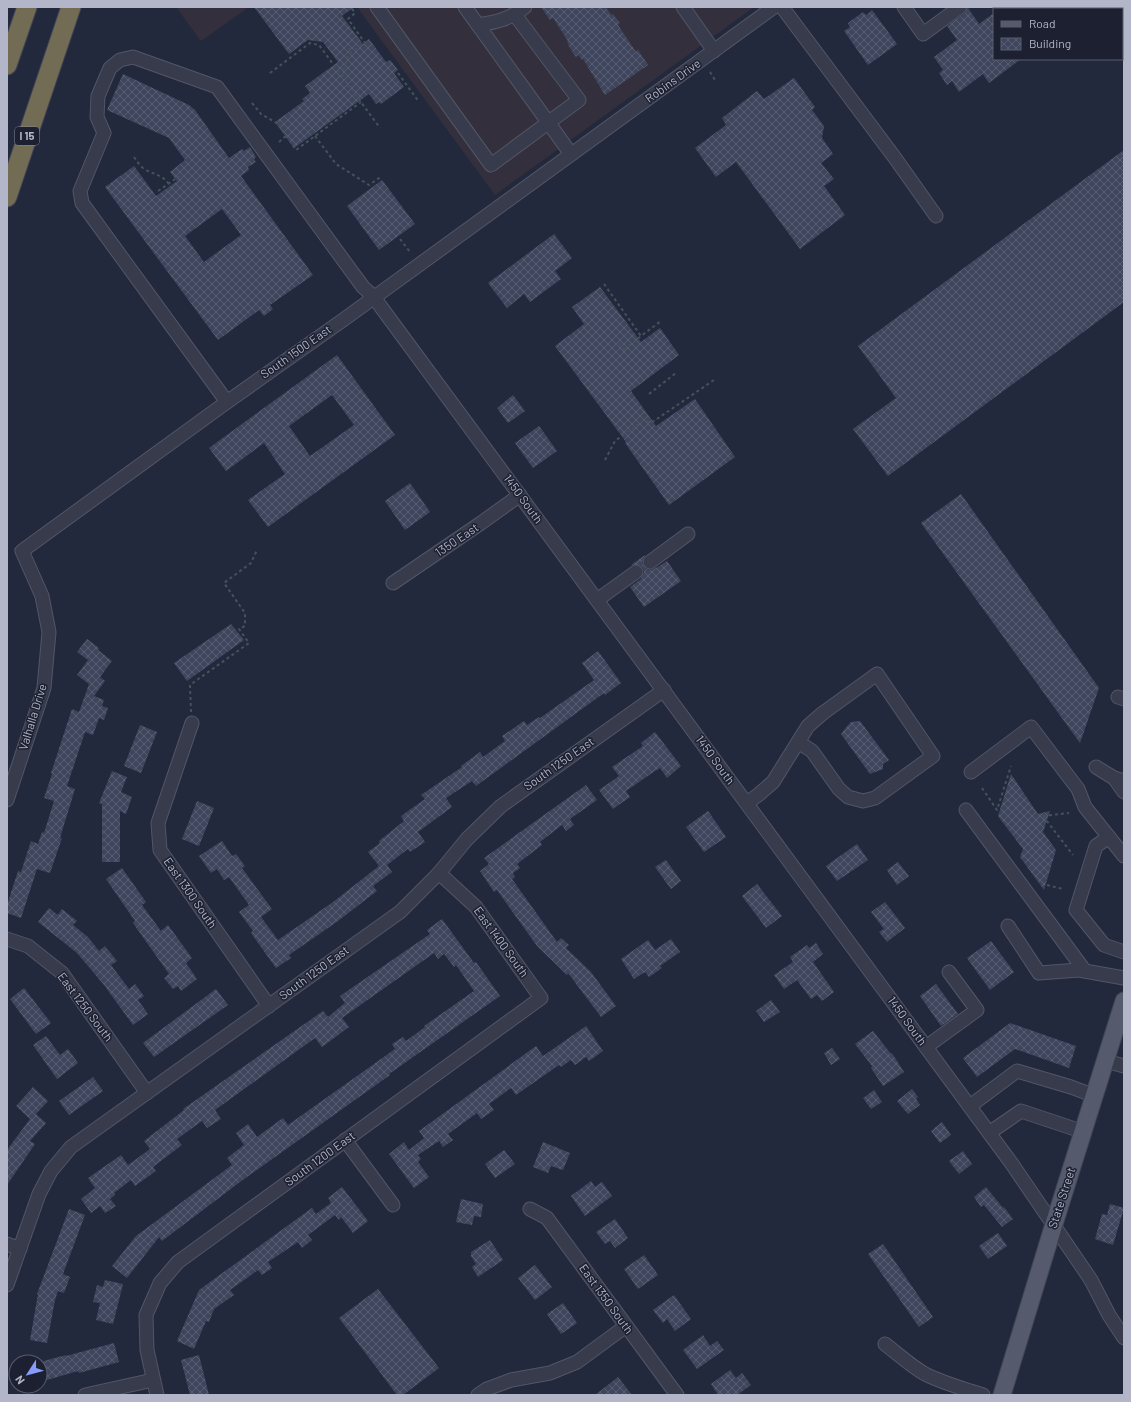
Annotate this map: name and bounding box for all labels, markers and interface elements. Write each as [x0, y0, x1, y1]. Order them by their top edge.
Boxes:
legend [993, 8, 1123, 60]
text: Road [1029, 16, 1056, 30]
text: Building [1029, 36, 1071, 50]
street label: Robins Drive [642, 55, 703, 105]
road number: I 15 [15, 127, 39, 145]
street label: South 1500 East [257, 322, 333, 381]
street label: 1450 South [501, 471, 546, 526]
street label: 1350 East [432, 520, 481, 559]
street label: Valhalla Drive [15, 682, 49, 752]
street label: 1450 South [693, 732, 738, 787]
street label: South 1250 East [521, 734, 596, 793]
street label: East 1300 South [161, 854, 220, 930]
street label: East 1400 South [472, 904, 532, 979]
street label: South 1250 East [276, 942, 351, 1002]
street label: East 1250 South [55, 969, 116, 1044]
street label: 1450 South [885, 993, 930, 1048]
street label: South 1200 East [282, 1128, 357, 1188]
street label: State Street [1045, 1165, 1077, 1230]
street label: East 1350 South [577, 1261, 637, 1336]
north arrow [8, 1354, 48, 1394]
text: N [12, 1373, 27, 1387]

